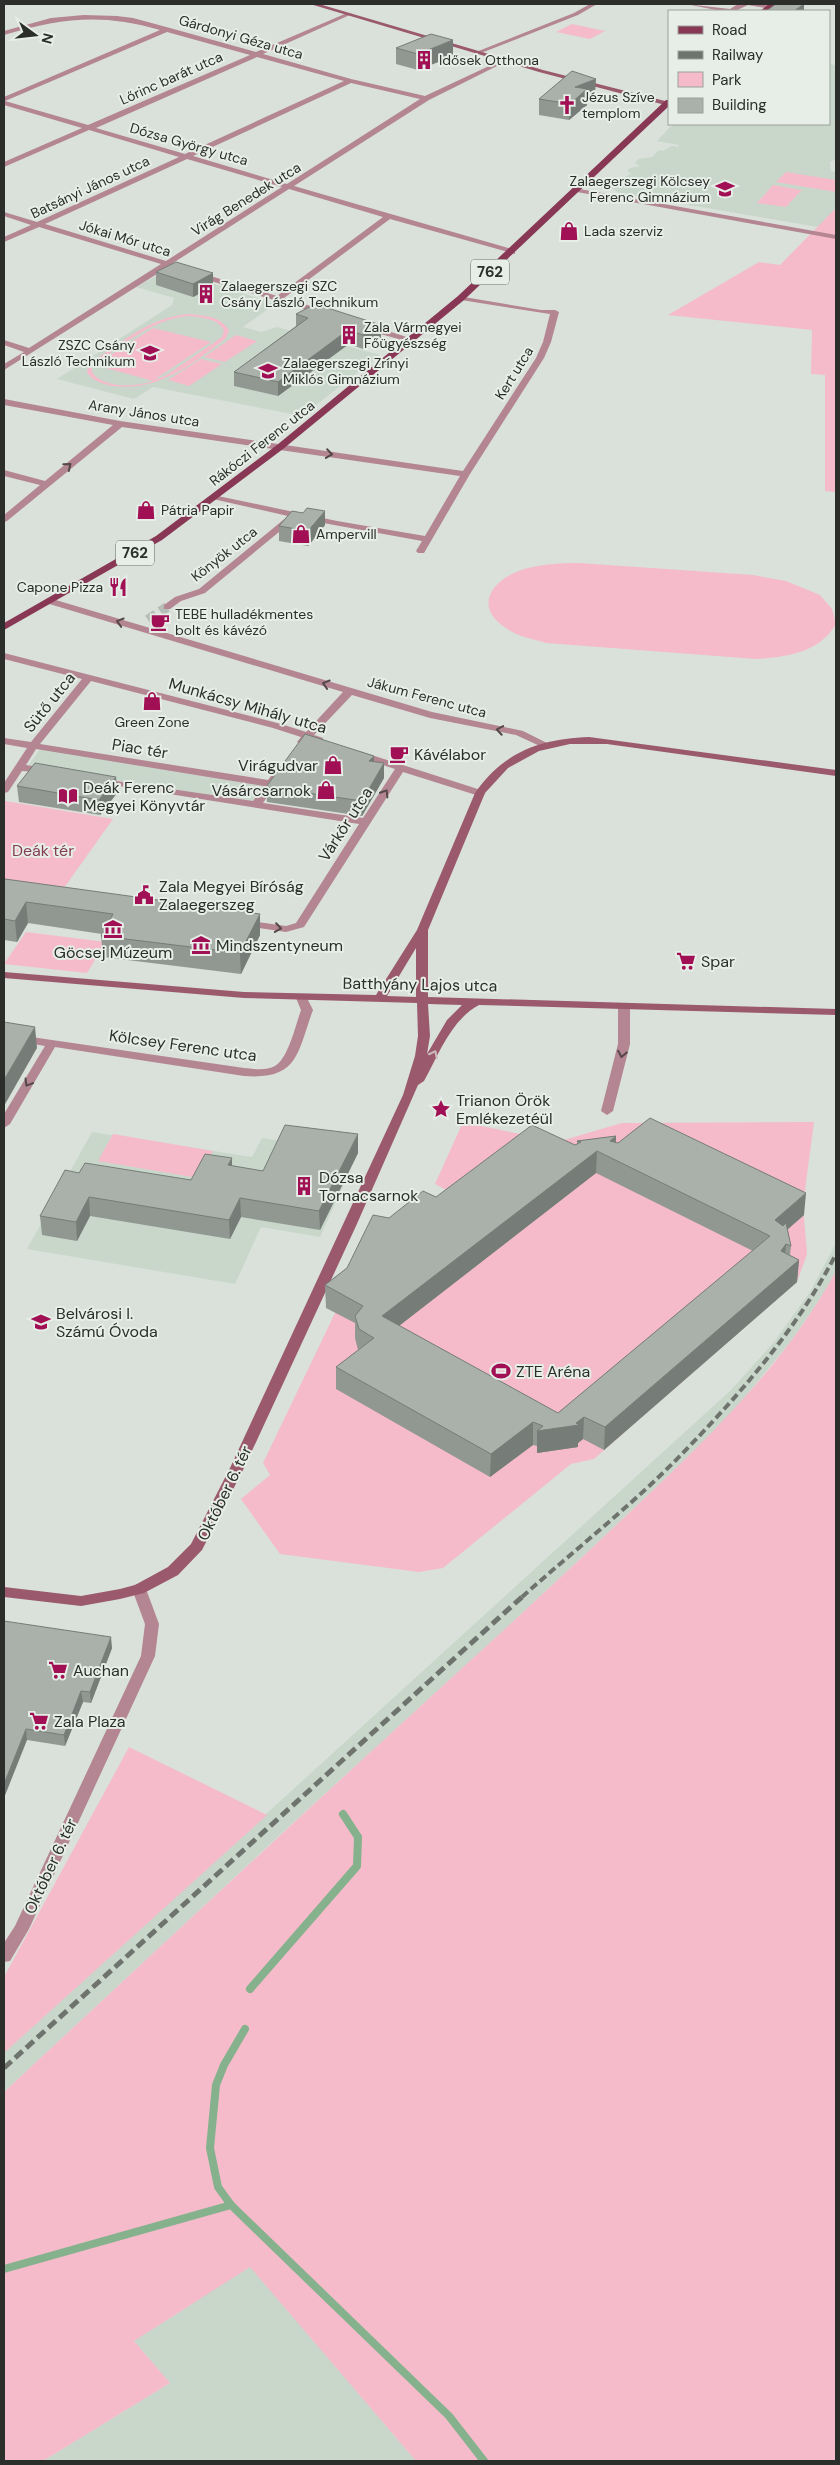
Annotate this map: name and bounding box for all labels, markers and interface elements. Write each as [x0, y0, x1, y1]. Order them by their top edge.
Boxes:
north arrow [10, 10, 60, 60]
legend [668, 10, 830, 125]
street label: Gárdonyi Géza utca [177, 11, 305, 63]
text: Road [712, 20, 747, 40]
text: N [38, 31, 58, 46]
text: Railway [712, 45, 764, 65]
street label: Lőrinc barát utca [117, 47, 225, 109]
building icon: Idősek Otthona [413, 49, 435, 71]
place label: Idősek Otthona [439, 51, 539, 69]
text: Park [712, 70, 742, 90]
place label: Jézus Szíve templom [582, 88, 655, 122]
church icon: Jézus Szíve templom [556, 94, 578, 116]
text: Building [712, 95, 767, 115]
street label: Dózsa György utca [128, 119, 250, 169]
street label: Batsányi János utca [28, 152, 152, 222]
street label: Virág Benedek utca [188, 158, 304, 240]
place label: Zalaegerszegi Kölcsey Ferenc Gimnázium [570, 172, 710, 206]
school or university icon: Zalaegerszegi Kölcsey Ferenc Gimnázium [714, 178, 736, 200]
street label: Jókai Mór utca [77, 216, 173, 260]
shop icon: Lada szerviz [558, 220, 580, 242]
place label: Lada szerviz [584, 222, 663, 240]
road number: 762 [471, 260, 509, 284]
place label: Zalaegerszegi SZC Csány László Technikum [221, 277, 378, 311]
building icon: Zalaegerszegi SZC Csány László Technikum [195, 283, 217, 305]
place label: Zala Vármegyei Főügyészség [364, 318, 462, 352]
building icon: Zala Vármegyei Főügyészség [338, 324, 360, 346]
place label: ZSZC Csány László Technikum [22, 336, 135, 370]
school or university icon: ZSZC Csány László Technikum [139, 342, 161, 364]
street label: Kert utca [491, 343, 537, 403]
place label: Zalaegerszegi Zrínyi Miklós Gimnázium [283, 354, 409, 388]
school or university icon: Zalaegerszegi Zrínyi Miklós Gimnázium [257, 360, 279, 382]
street label: Arany János utca [87, 395, 201, 431]
street label: Rákóczi Ferenc utca [206, 396, 318, 490]
one-way arrow [324, 449, 333, 459]
one-way arrow [62, 463, 71, 471]
shop icon: Pátria Papir [135, 499, 157, 521]
place label: Pátria Papir [161, 501, 234, 519]
street label: Könyök utca [187, 523, 261, 585]
shop icon: Ampervill [290, 523, 312, 545]
place label: Ampervill [316, 525, 377, 543]
road number: 762 [116, 540, 154, 566]
restaurant icon: Capone Pizza [107, 576, 129, 598]
place label: Capone Pizza [17, 578, 103, 596]
place label: TEBE hulladékmentes bolt és kávézó [175, 605, 313, 639]
cafe icon: TEBE hulladékmentes bolt és kávézó [149, 611, 171, 633]
one-way arrow [116, 617, 124, 627]
street label: Sütő utca [19, 668, 80, 737]
street label: Jákum Ferenc utca [365, 672, 489, 722]
street label: Munkácsy Mihály utca [166, 673, 329, 738]
one-way arrow [322, 679, 330, 689]
shop icon: Green Zone [141, 690, 163, 712]
place label: Green Zone [114, 713, 190, 731]
one-way arrow [495, 725, 504, 735]
street label: Piac tér [110, 734, 169, 763]
cafe icon: Kávélabor [388, 743, 410, 765]
place label: Kávélabor [414, 744, 486, 765]
shop icon: Virágudvar [322, 754, 344, 776]
place label: Virágudvar [238, 755, 318, 776]
place label: Deák Ferenc Megyei Könyvtár [83, 777, 205, 816]
shop icon: Vásárcsarnok [315, 779, 337, 801]
place label: Vásárcsarnok [212, 780, 311, 801]
street label: Várkör utca [314, 783, 377, 865]
library icon: Deák Ferenc Megyei Könyvtár [57, 785, 79, 807]
one-way arrow [378, 789, 388, 798]
park label: Deák tér [12, 840, 74, 861]
place label: Zala Megyei Bíróság Zalaegerszeg [159, 876, 304, 915]
public building icon: Zala Megyei Bíróság Zalaegerszeg [133, 884, 155, 906]
museum icon: Göcsej Múzeum [102, 918, 124, 940]
one-way arrow [273, 922, 282, 932]
museum icon: Mindszentyneum [190, 934, 212, 956]
place label: Mindszentyneum [216, 935, 343, 956]
place label: Göcsej Múzeum [54, 942, 172, 963]
supermarket icon: Spar [675, 950, 697, 972]
place label: Spar [701, 951, 735, 972]
street label: Batthyány Lajos utca [342, 973, 498, 996]
street label: Kölcsey Ferenc utca [108, 1025, 258, 1066]
one-way arrow [428, 1050, 438, 1059]
one-way arrow [617, 1050, 627, 1058]
one-way arrow [25, 1078, 35, 1087]
place label: Trianon Örök Emlékezetéül [456, 1090, 553, 1129]
place icon: Trianon Örök Emlékezetéül [430, 1098, 452, 1120]
place label: Dózsa Tornacsarnok [319, 1167, 418, 1206]
building icon: Dózsa Tornacsarnok [293, 1175, 315, 1197]
place label: Belvárosi I. Számú Óvoda [56, 1303, 158, 1342]
school or university icon: Belvárosi I. Számú Óvoda [30, 1311, 52, 1333]
sports icon: ZTE Aréna [490, 1360, 512, 1382]
place label: ZTE Aréna [516, 1361, 590, 1382]
street label: Október 6. tér [192, 1442, 257, 1544]
supermarket icon: Auchan [47, 1659, 69, 1681]
place label: Auchan [73, 1660, 129, 1681]
supermarket icon: Zala Plaza [28, 1710, 50, 1732]
place label: Zala Plaza [54, 1711, 125, 1732]
street label: Október 6. tér [19, 1815, 82, 1917]

